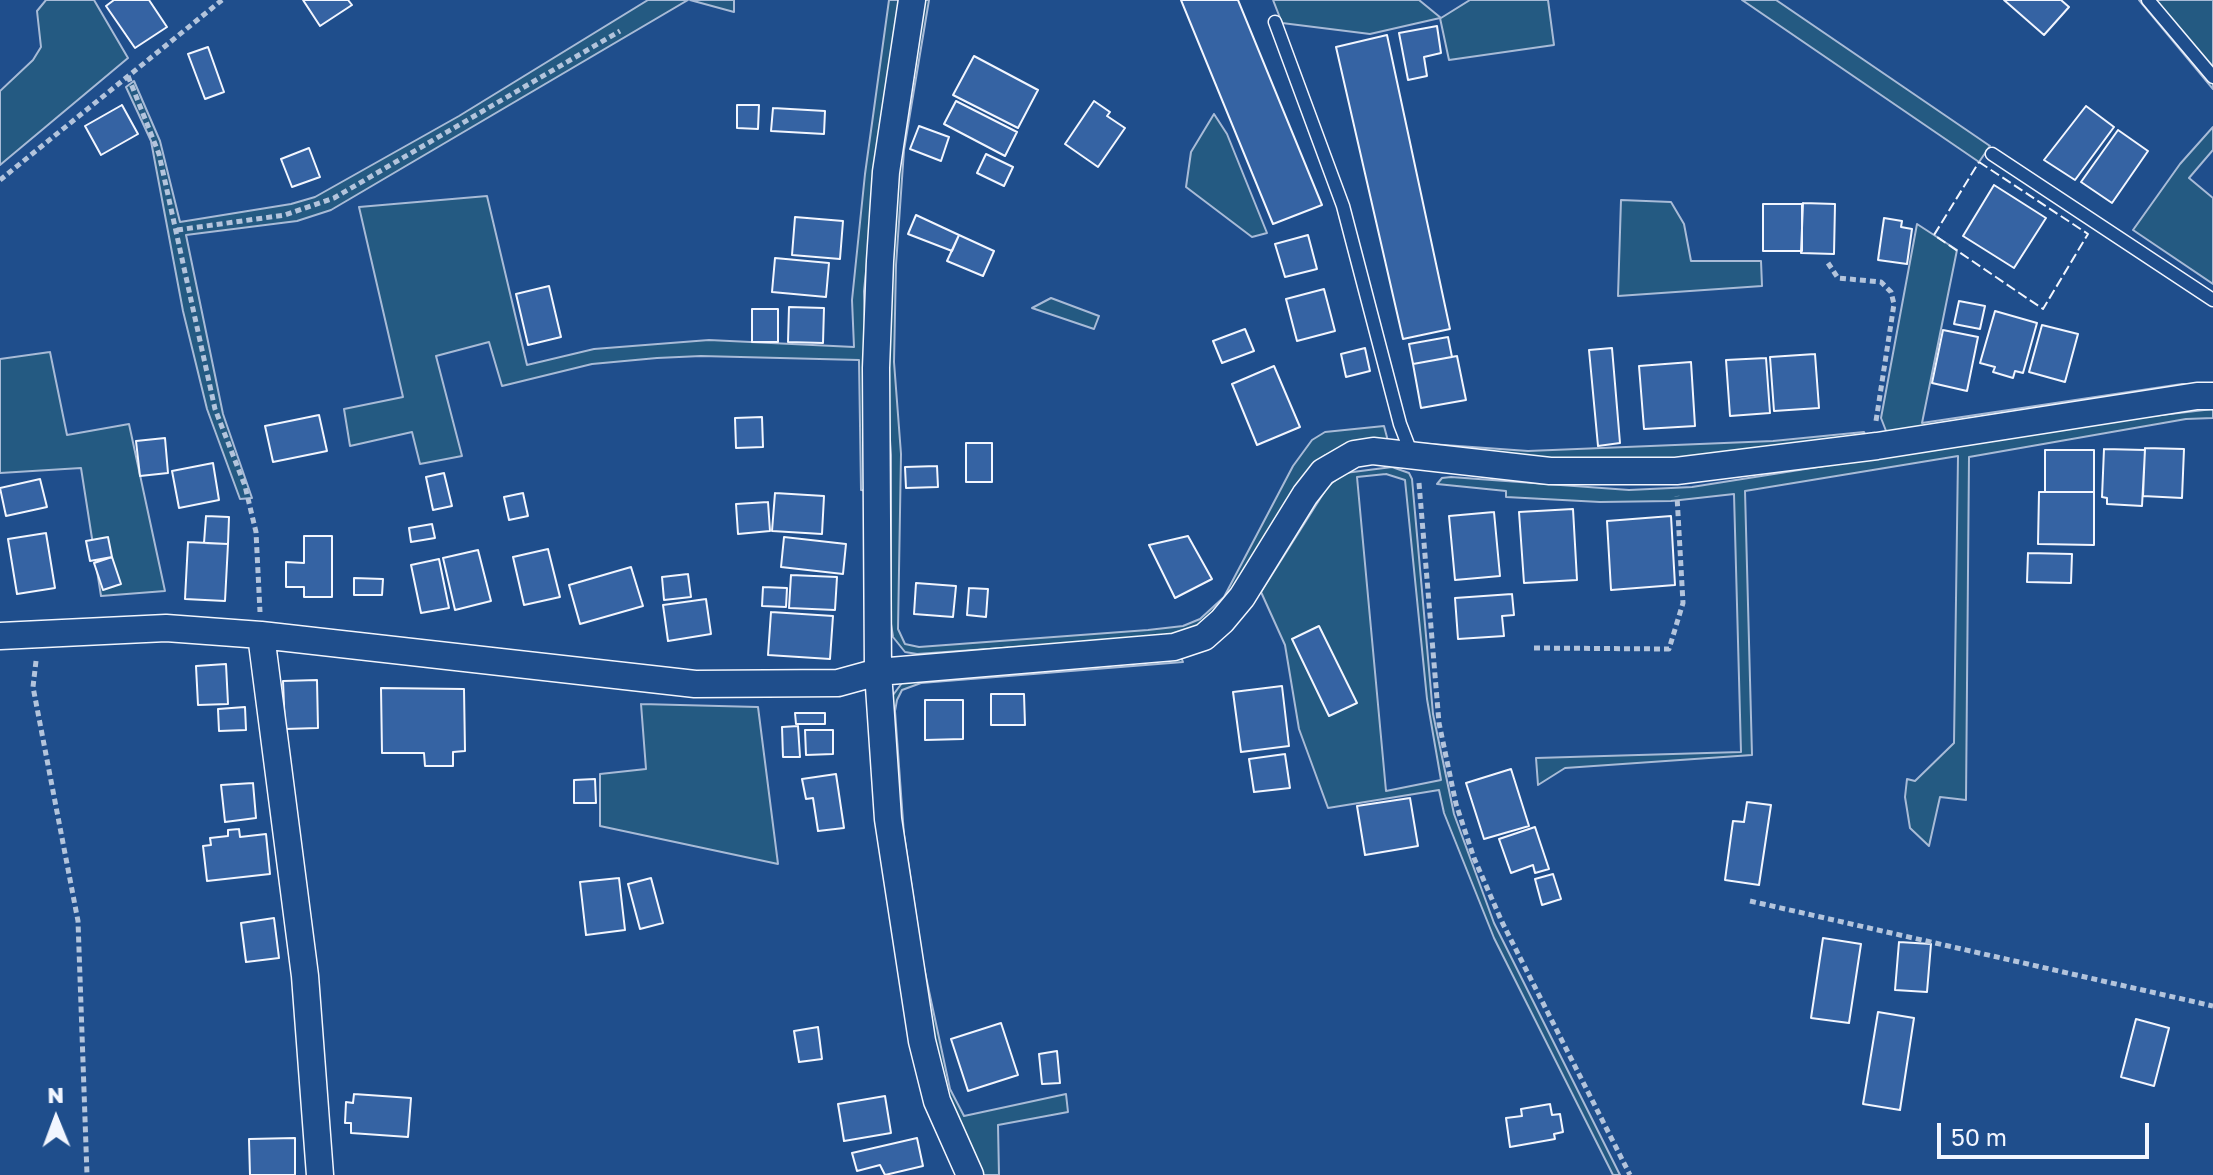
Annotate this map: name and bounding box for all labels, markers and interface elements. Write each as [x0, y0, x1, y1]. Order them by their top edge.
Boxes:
north arrow [16, 1079, 96, 1159]
text: N [47, 1081, 64, 1108]
scale bar [1941, 1107, 2153, 1157]
text: 50 m [1951, 1122, 2007, 1151]

